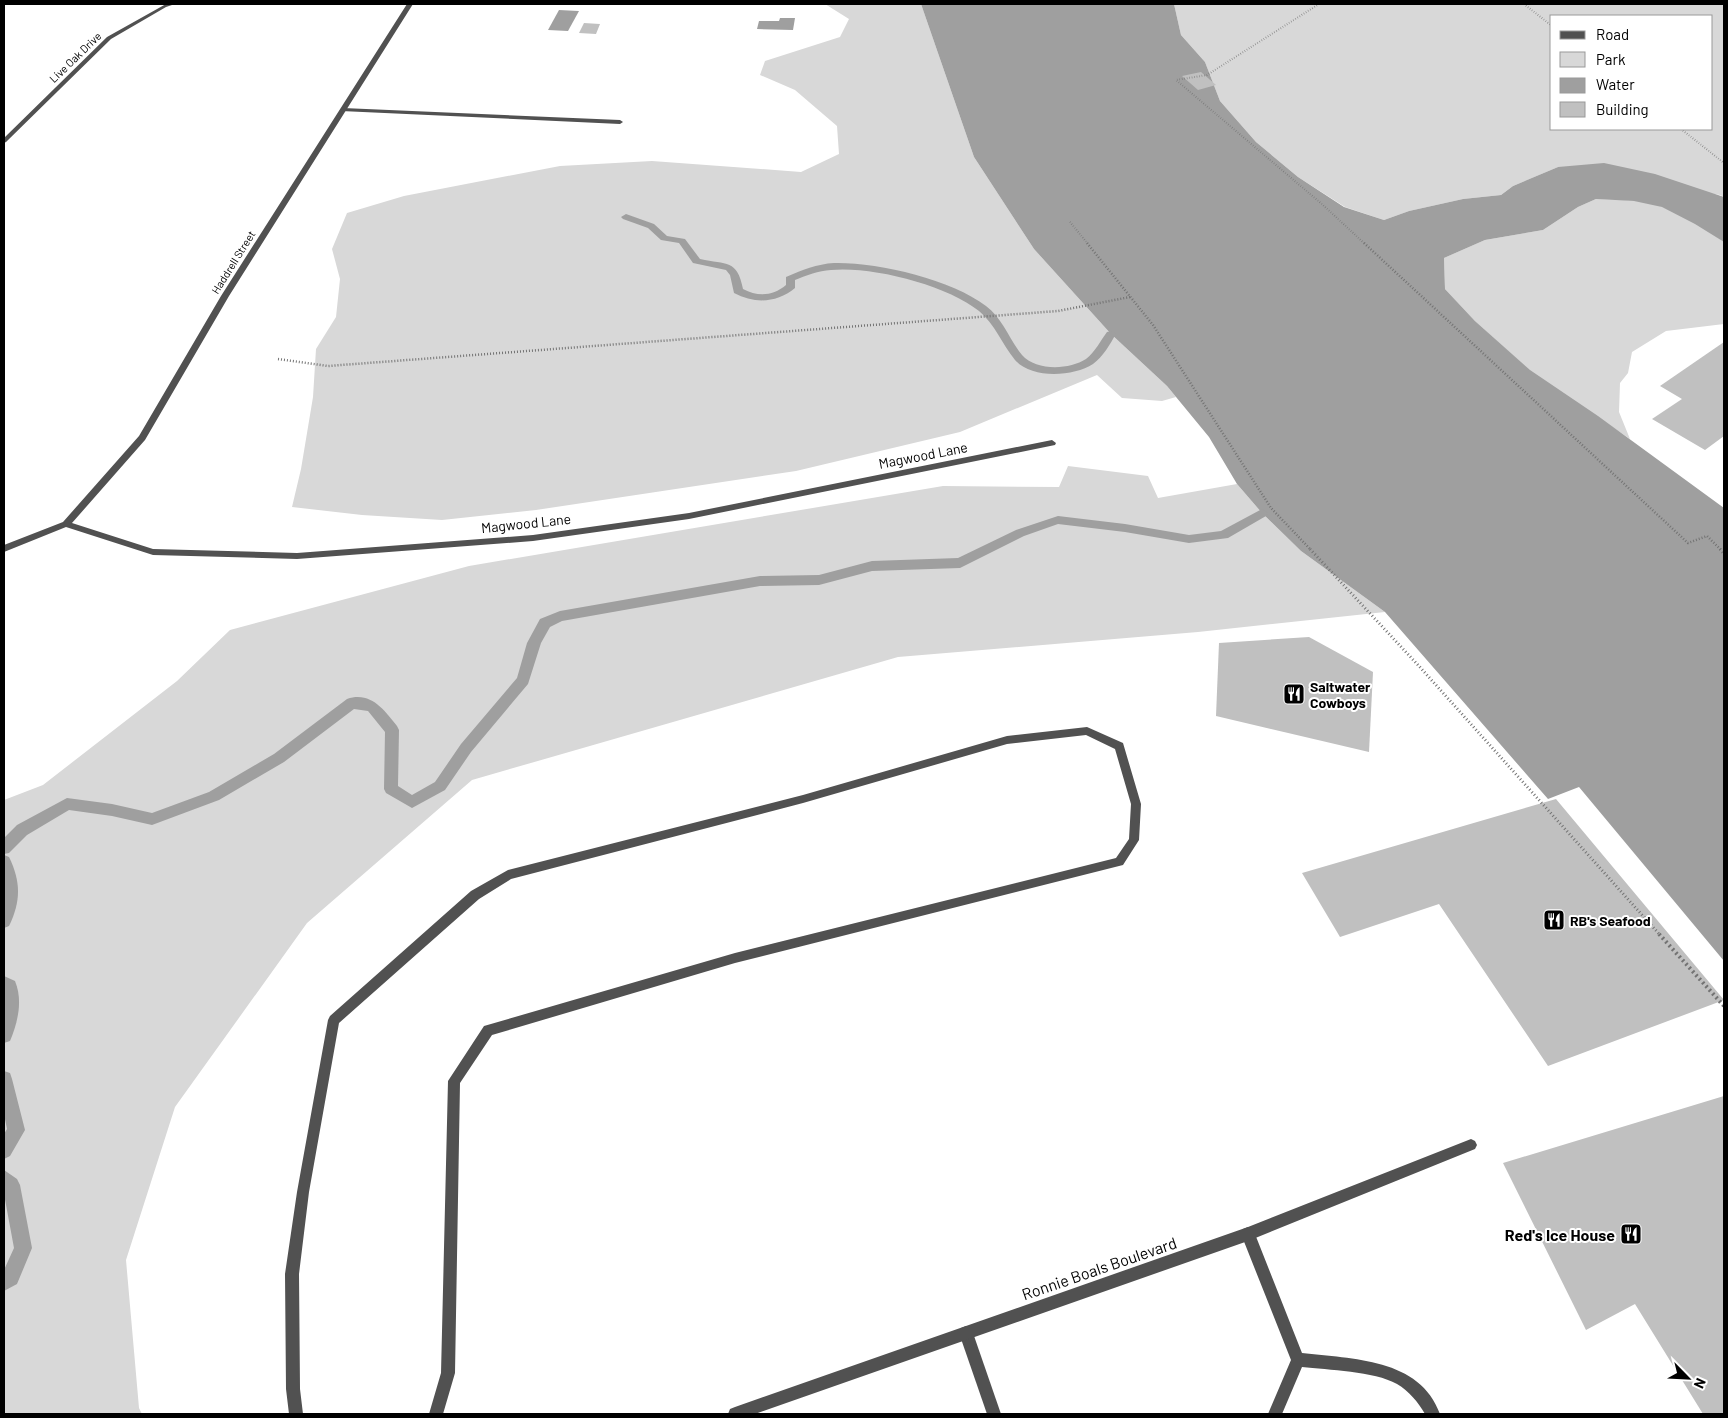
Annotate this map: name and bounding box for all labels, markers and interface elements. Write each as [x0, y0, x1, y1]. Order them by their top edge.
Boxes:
legend [1550, 15, 1713, 130]
text: Road [1596, 25, 1629, 43]
street label: Live Oak Drive [46, 29, 104, 85]
text: Park [1596, 50, 1626, 68]
text: Water [1596, 75, 1635, 93]
text: Building [1596, 100, 1649, 118]
street label: Haddrell Street [208, 228, 258, 296]
street label: Magwood Lane [877, 438, 969, 472]
street label: Magwood Lane [480, 510, 572, 536]
place label: Saltwater Cowboys [1310, 678, 1371, 711]
restaurant icon: Saltwater Cowboys [1282, 682, 1306, 706]
restaurant icon: RB's Seafood [1542, 908, 1566, 932]
place label: RB's Seafood [1570, 912, 1651, 929]
restaurant icon: Red's Ice House [1619, 1222, 1643, 1246]
place label: Red's Ice House [1505, 1225, 1615, 1244]
street label: Ronnie Boals Boulevard [1019, 1233, 1179, 1303]
north arrow [1663, 1353, 1713, 1403]
text: N [1691, 1376, 1710, 1391]

